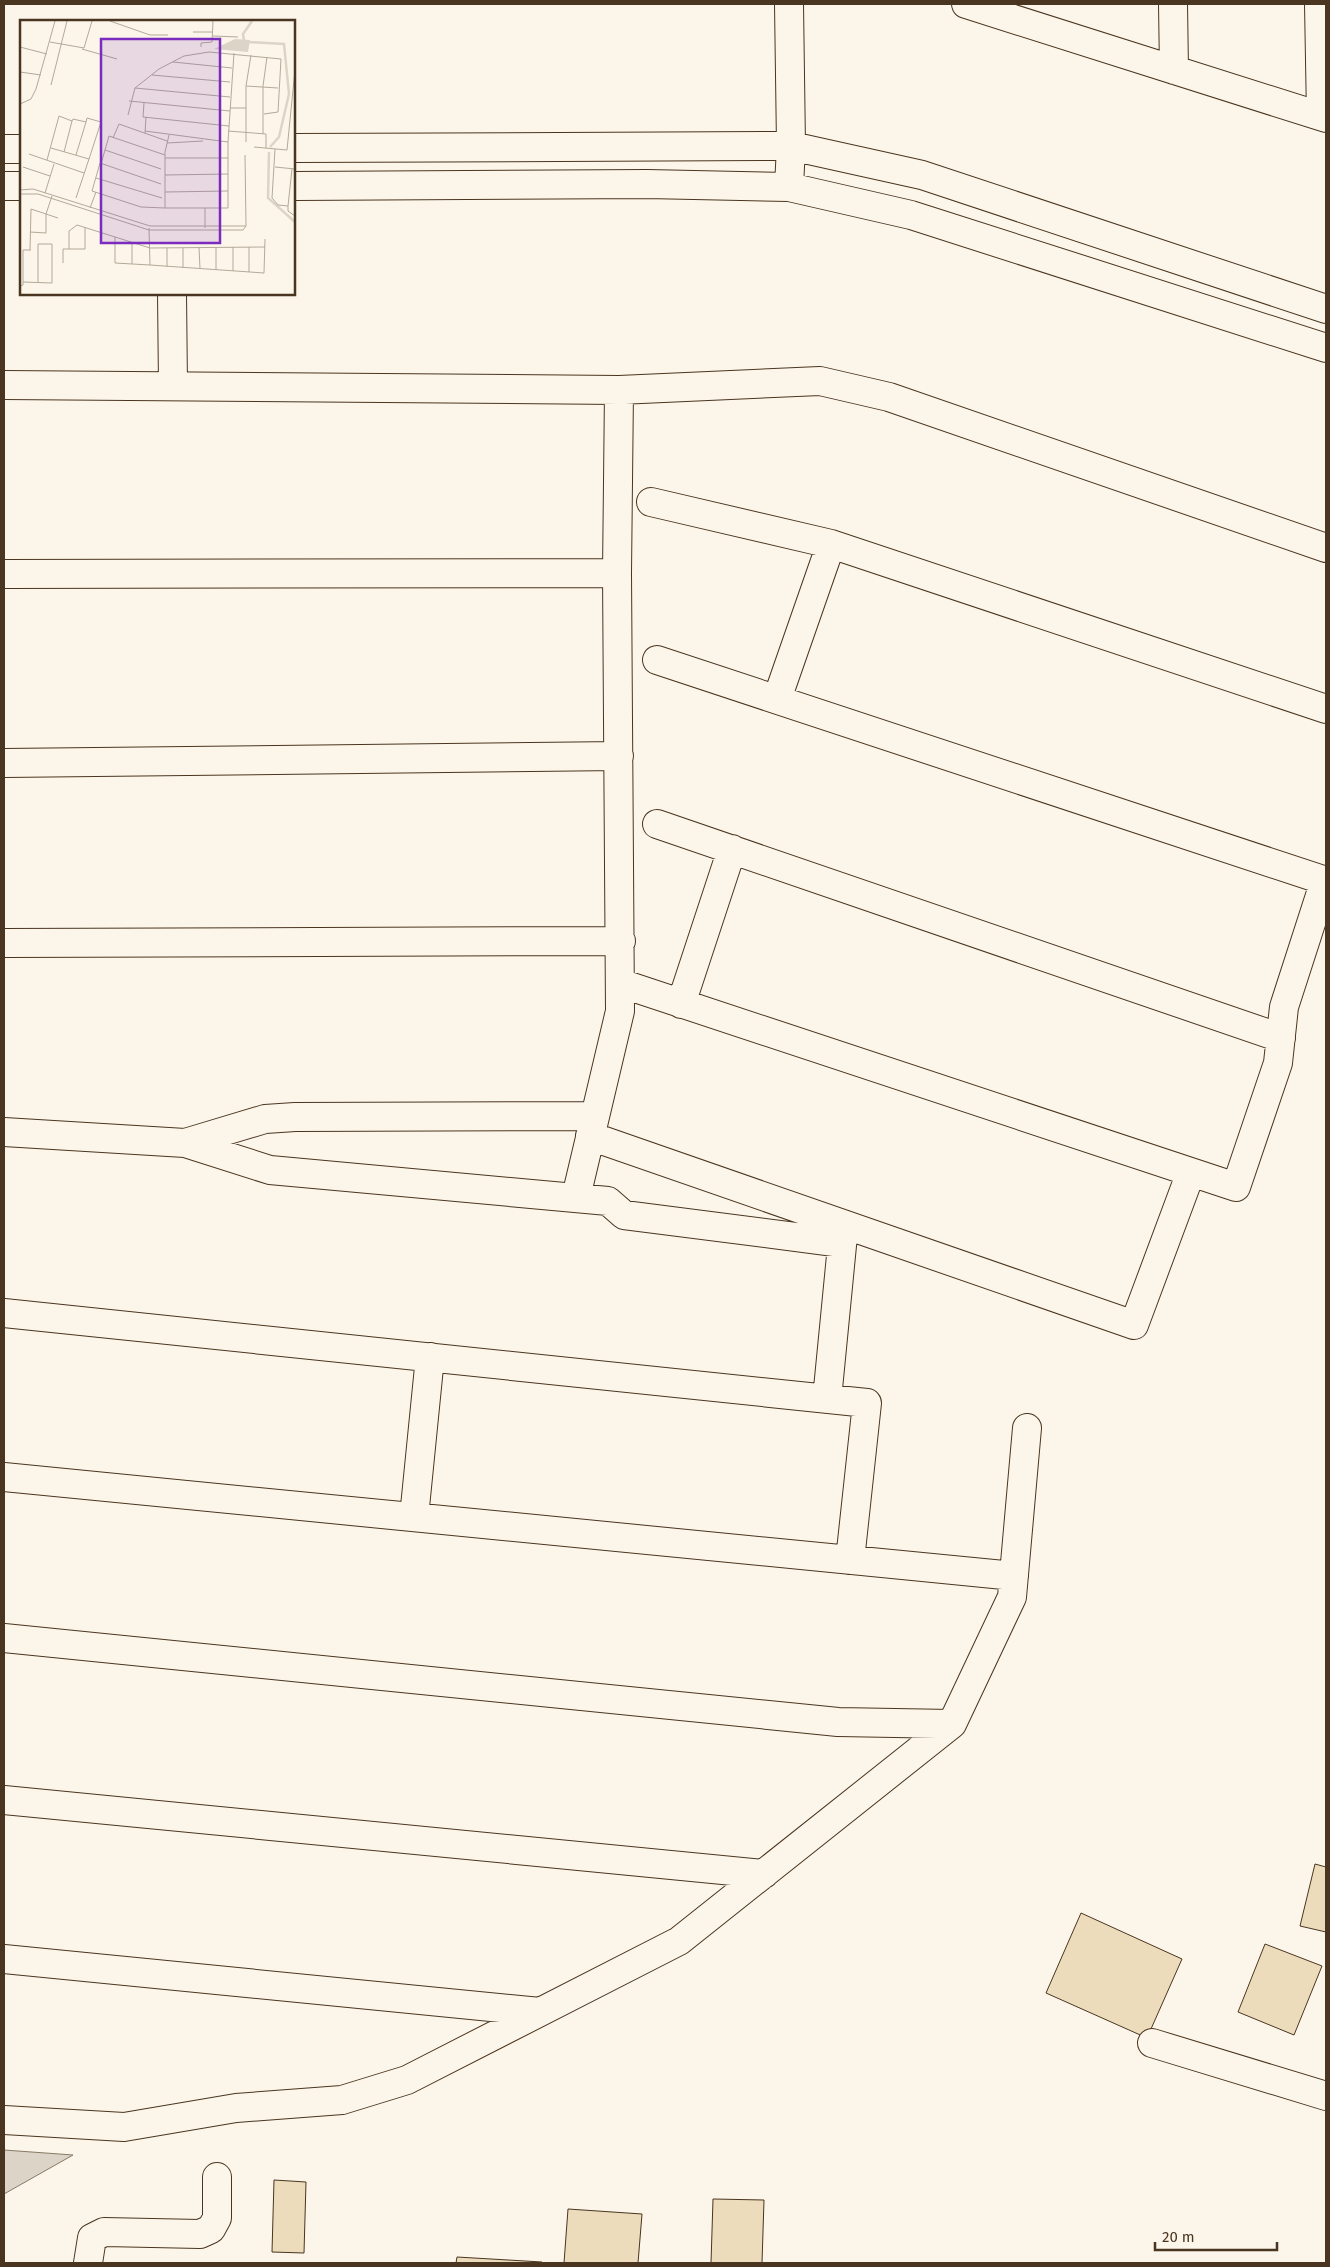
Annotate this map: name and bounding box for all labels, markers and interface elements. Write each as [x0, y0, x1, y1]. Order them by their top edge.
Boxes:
inset map [20, 20, 295, 295]
scale bar [1155, 2220, 1278, 2252]
text: 20 m [1162, 2228, 1195, 2246]

